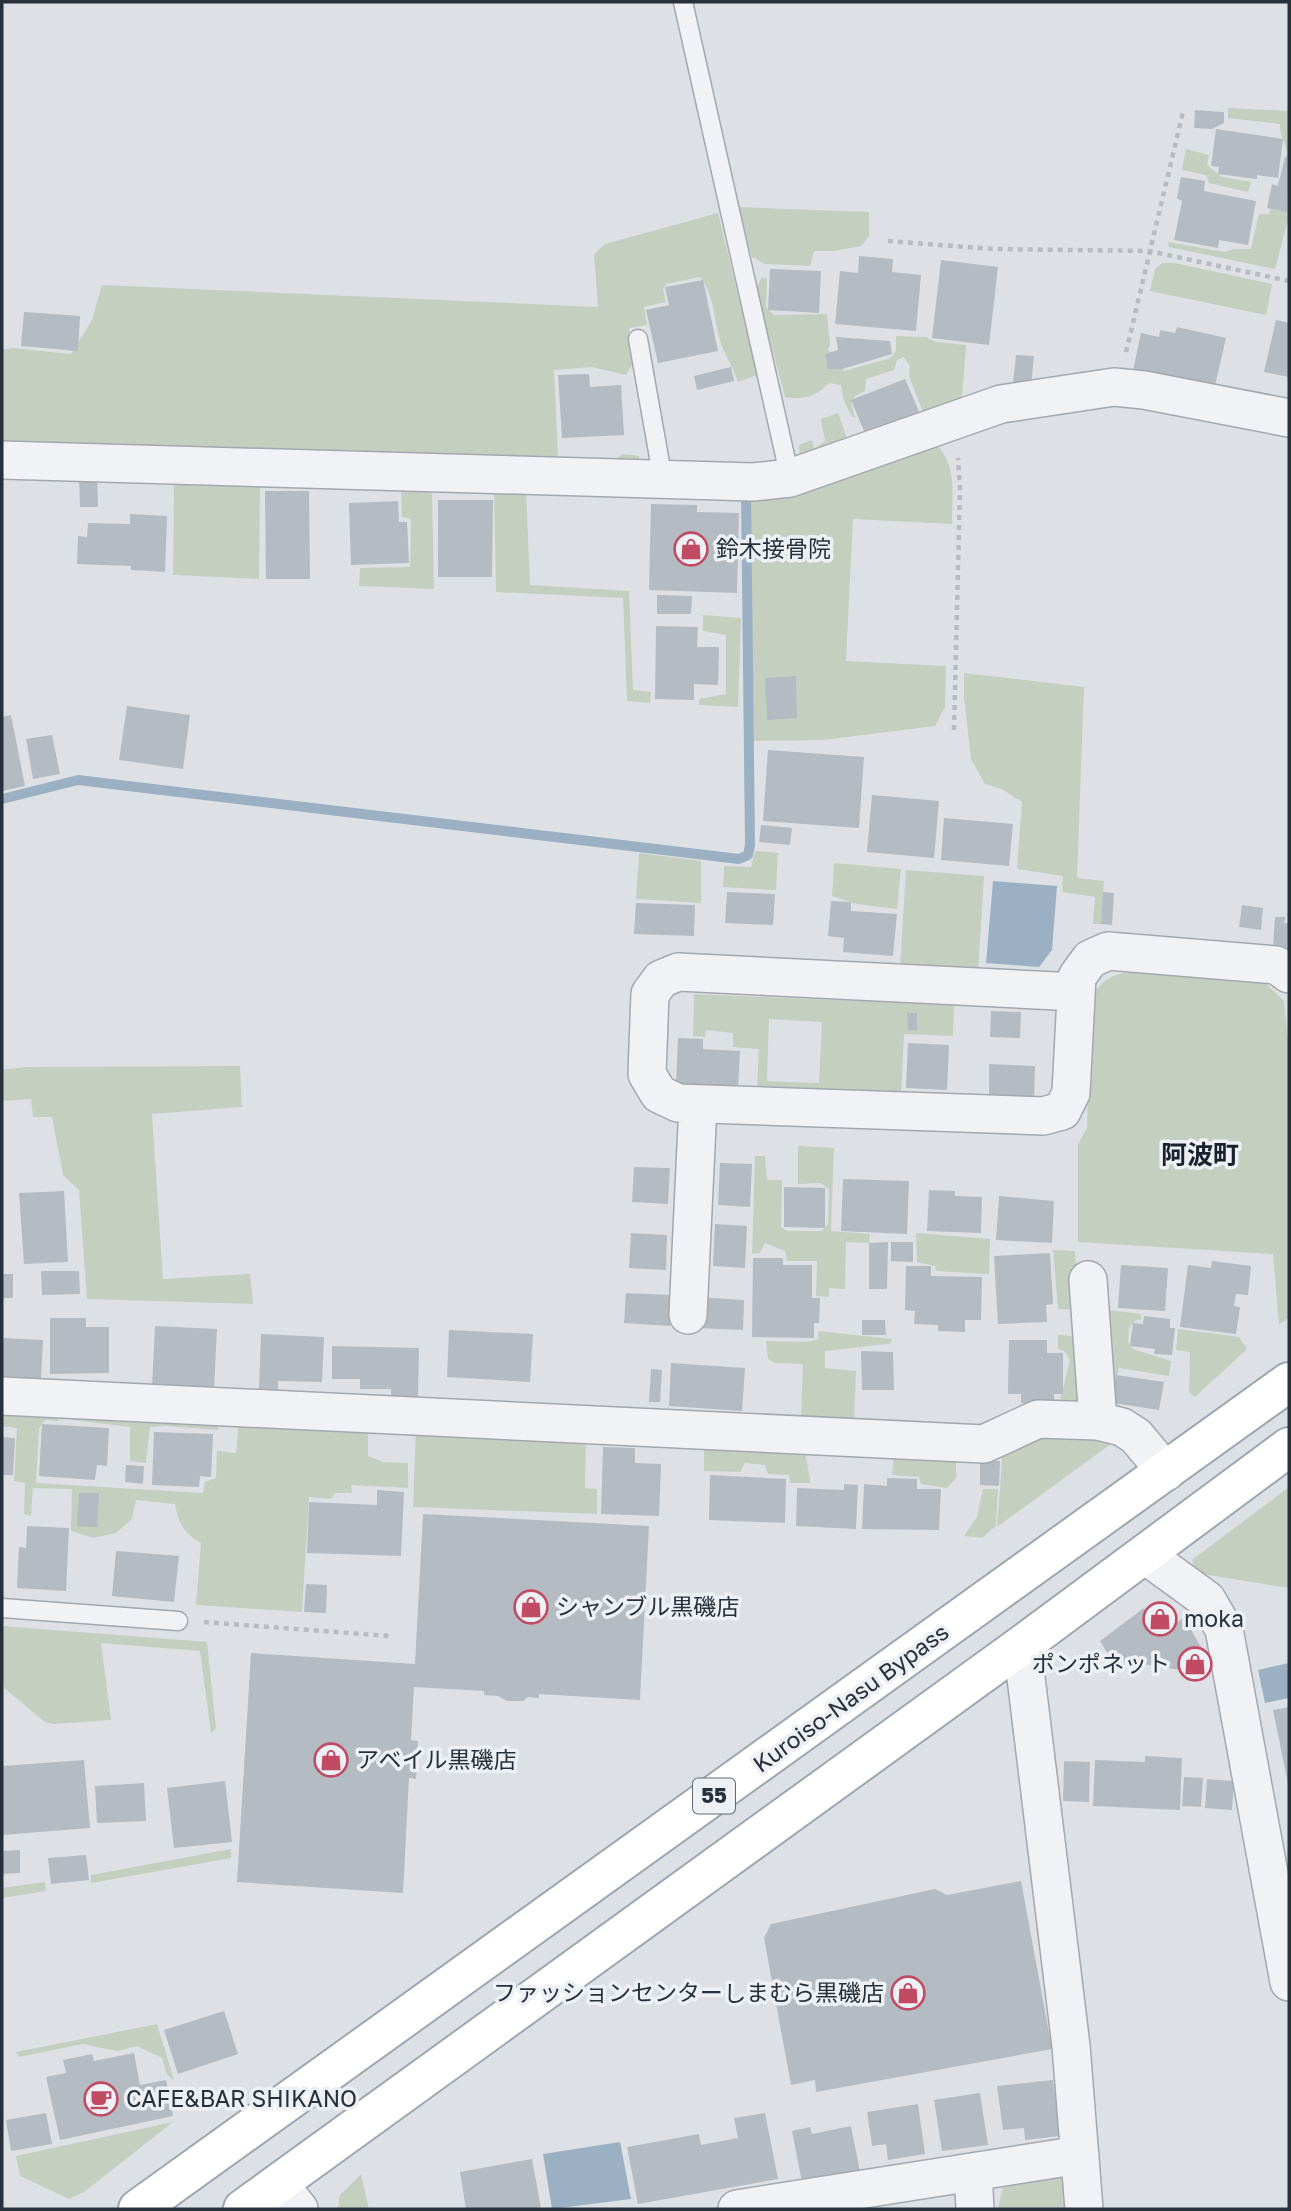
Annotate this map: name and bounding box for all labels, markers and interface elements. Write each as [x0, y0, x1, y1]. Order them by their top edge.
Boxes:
shop icon: 鈴木接骨院 [672, 530, 710, 568]
place label: 鈴木接骨院 [716, 534, 831, 562]
district label: 阿波町 [1161, 1139, 1239, 1170]
shop icon: シャンブル黒磯店 [512, 1588, 550, 1626]
place label: シャンブル黒磯店 [556, 1592, 739, 1620]
shop icon: moka [1141, 1600, 1179, 1638]
place label: moka [1184, 1604, 1244, 1632]
street label: Kuroiso-Nasu Bypass [747, 1617, 954, 1777]
shop icon: ポンポネット [1176, 1645, 1214, 1683]
place label: ポンポネット [1032, 1649, 1170, 1677]
shop icon: アベイル黒磯店 [312, 1741, 350, 1779]
place label: アベイル黒磯店 [356, 1745, 517, 1773]
road number: 55 [693, 1778, 735, 1814]
shop icon: ファッションセンターしまむら黒磯店 [889, 1974, 927, 2012]
place label: ファッションセンターしまむら黒磯店 [493, 1978, 884, 2006]
cafe icon: CAFE&BAR SHIKANO [82, 2080, 120, 2118]
place label: CAFE&BAR SHIKANO [126, 2084, 357, 2112]

